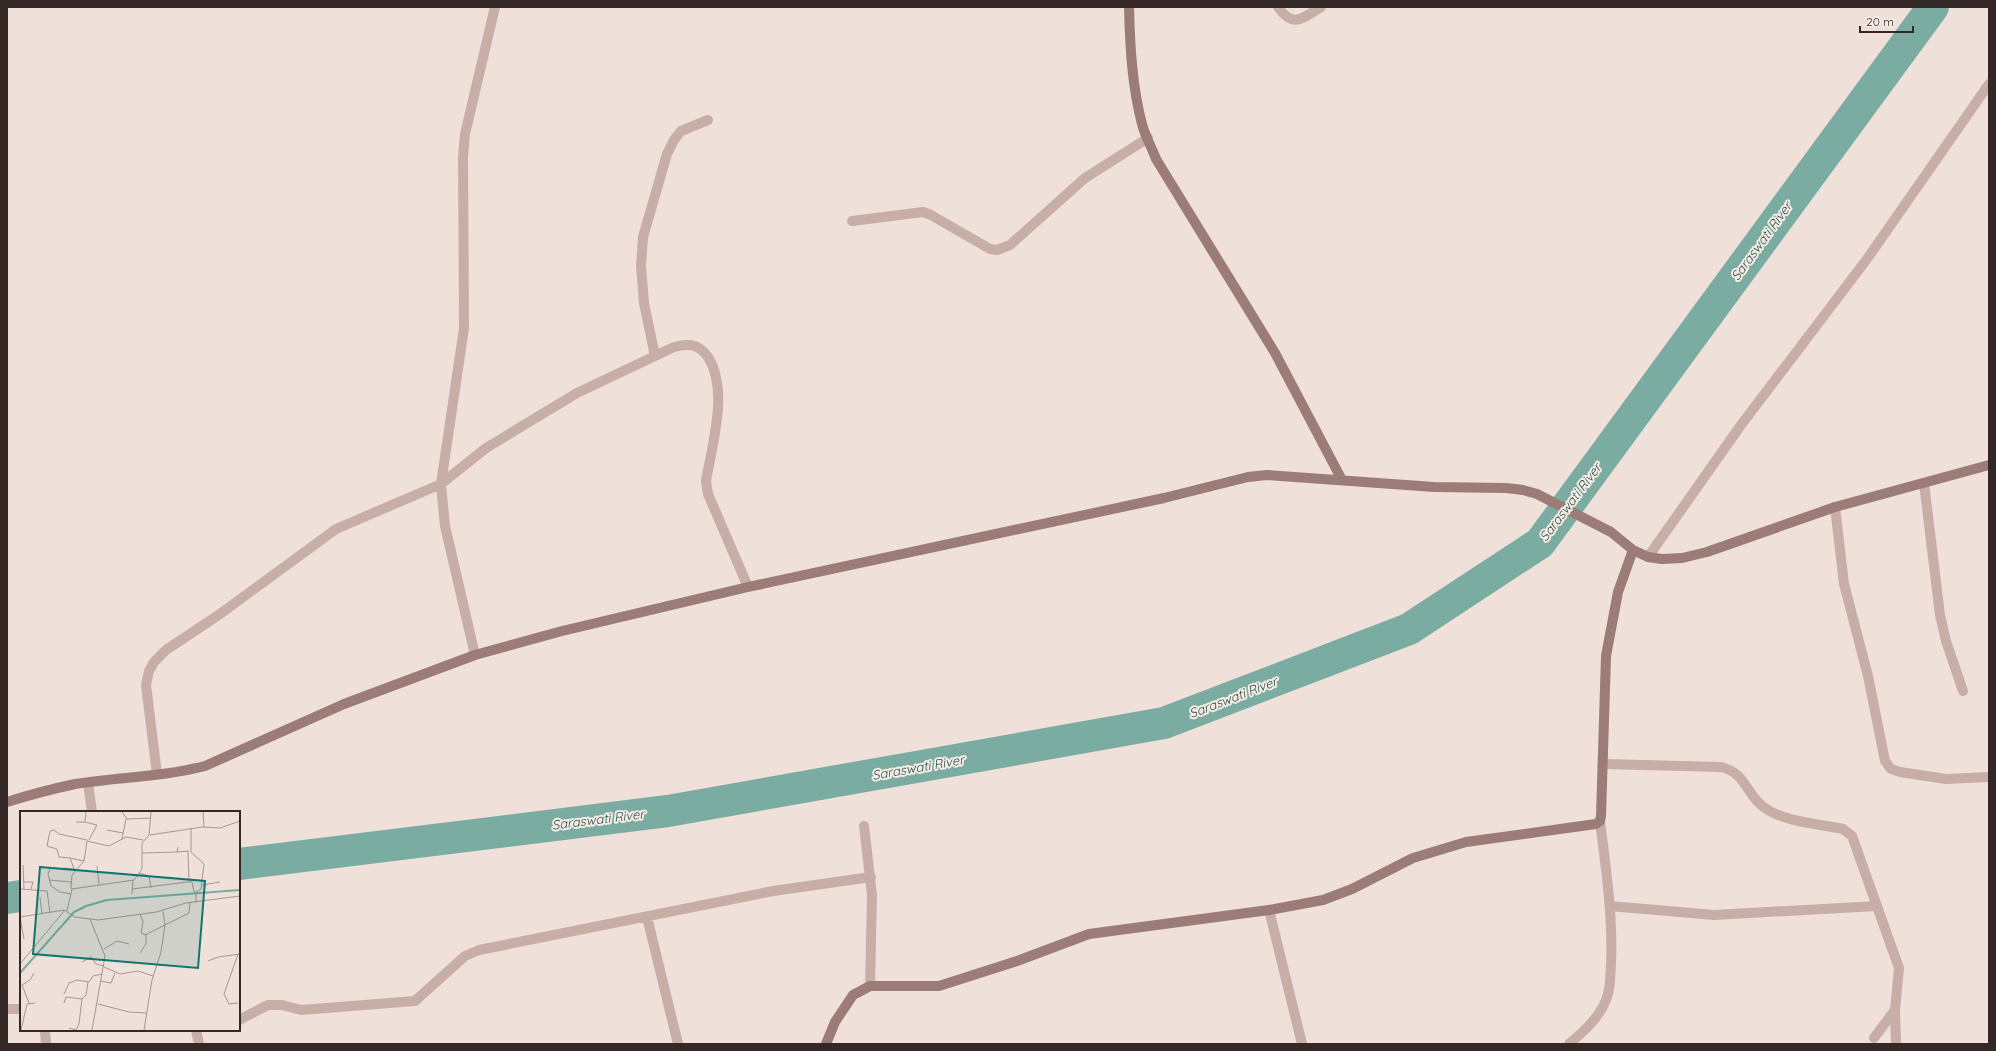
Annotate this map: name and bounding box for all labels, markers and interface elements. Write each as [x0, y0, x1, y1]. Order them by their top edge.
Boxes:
scale bar [1860, 8, 1913, 34]
text: 20 m [1866, 14, 1894, 29]
water label: Saraswati River [1727, 197, 1796, 283]
water label: Saraswati River [1536, 458, 1606, 544]
water label: Saraswati River [1187, 672, 1281, 721]
water label: Saraswati River [871, 751, 967, 783]
water label: Saraswati River [551, 805, 647, 833]
inset map [20, 811, 240, 1031]

